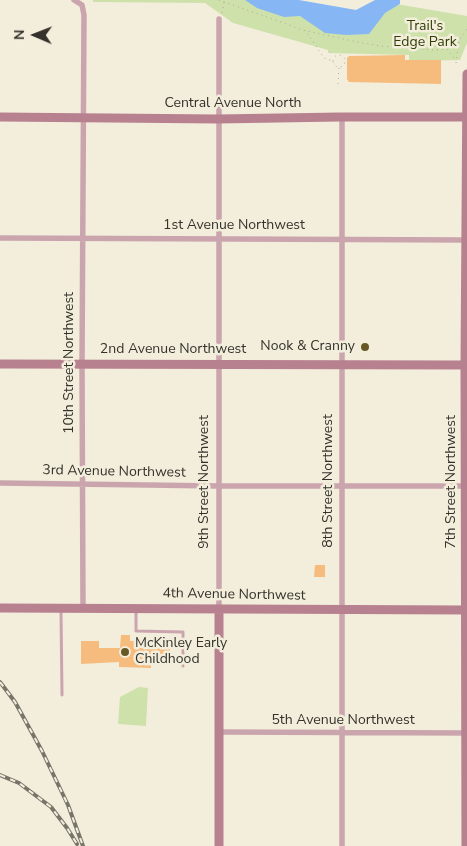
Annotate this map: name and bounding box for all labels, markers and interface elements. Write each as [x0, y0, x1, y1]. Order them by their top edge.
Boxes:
north arrow [10, 10, 60, 60]
park label: Trail's Edge Park [393, 19, 457, 52]
text: N [10, 29, 29, 40]
street label: Central Avenue North [165, 96, 301, 112]
street label: 1st Avenue Northwest [163, 218, 305, 234]
street label: 10th Street Northwest [62, 292, 78, 434]
place label: Nook & Cranny [260, 339, 355, 355]
marker: Nook & Cranny [359, 341, 371, 353]
street label: 2nd Avenue Northwest [100, 342, 246, 358]
street label: 8th Street Northwest [321, 414, 337, 548]
street label: 9th Street Northwest [197, 415, 213, 549]
street label: 7th Street Northwest [444, 415, 460, 549]
street label: 3rd Avenue Northwest [42, 462, 186, 482]
street label: 4th Avenue Northwest [162, 585, 306, 605]
place label: McKinley Early Childhood [135, 636, 227, 669]
marker: McKinley Early Childhood [119, 646, 131, 658]
street label: 5th Avenue Northwest [271, 713, 415, 729]

